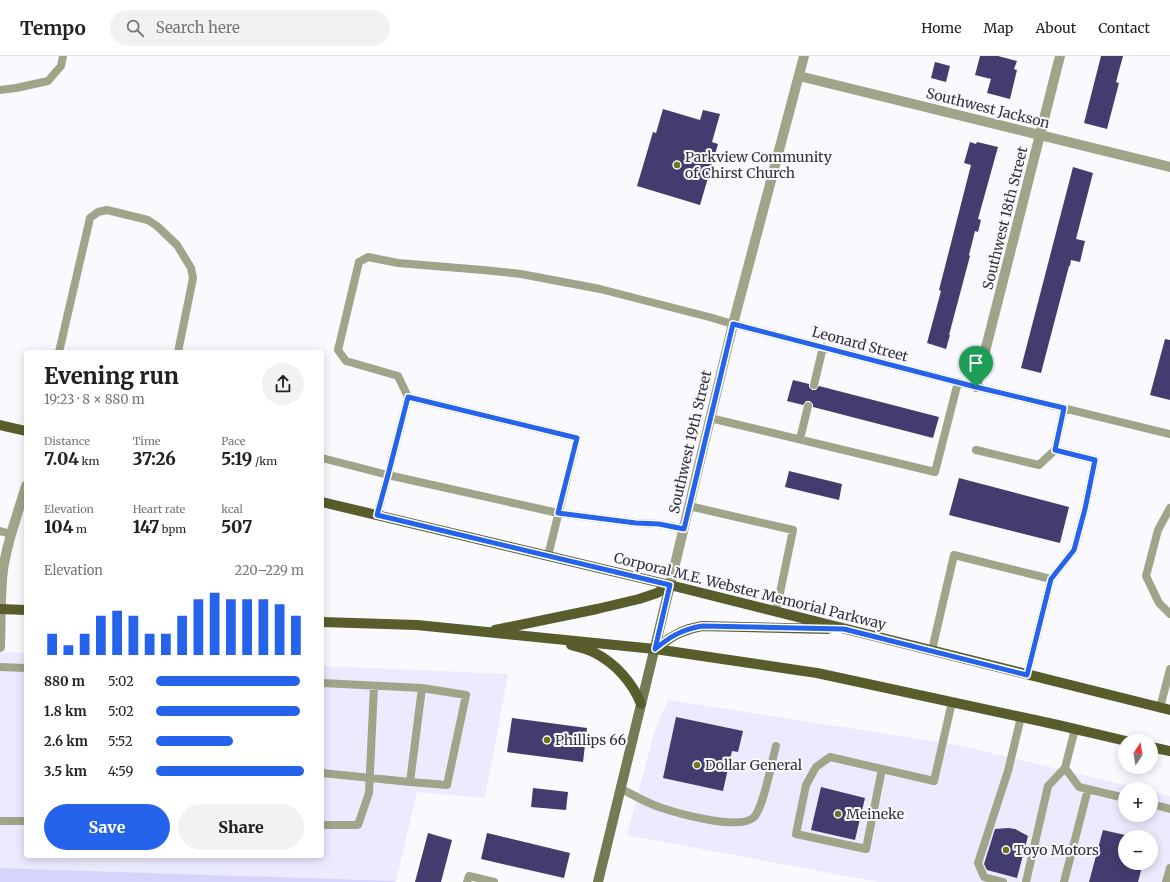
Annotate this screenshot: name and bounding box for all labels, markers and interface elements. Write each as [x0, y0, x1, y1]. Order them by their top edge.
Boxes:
search box [110, 10, 390, 46]
text: Tempo [20, 16, 86, 40]
icon: search [124, 17, 146, 39]
text: Search here [156, 18, 240, 37]
text: Home [921, 19, 962, 37]
text: Map [984, 19, 1013, 37]
text: About [1035, 19, 1076, 37]
text: Contact [1098, 19, 1150, 37]
street label: Southwest Jackson [924, 84, 1052, 132]
street label: Southwest 18th Street [979, 144, 1032, 291]
place label: Parkview Community of Chirst Church [685, 148, 833, 182]
marker: Parkview Community of Chirst Church [672, 160, 682, 170]
street label: Leonard Street [810, 322, 911, 366]
pin [959, 346, 993, 387]
icon: arrive [965, 352, 987, 374]
text: Evening run [44, 362, 179, 390]
button: share [262, 363, 304, 405]
street label: Southwest 19th Street [665, 368, 715, 515]
text: 19:23 · 8 × 880 m [44, 391, 145, 408]
text: Distance [44, 434, 90, 448]
text: Time [133, 434, 161, 448]
text: Pace [221, 434, 245, 448]
text: 7.04 [44, 448, 79, 470]
text: 37:26 [133, 448, 176, 470]
text: 5:19 [221, 448, 252, 470]
text: km [79, 454, 100, 468]
text: /km [252, 454, 277, 468]
text: Elevation [44, 502, 94, 516]
text: Heart rate [133, 502, 185, 516]
text: kcal [221, 502, 243, 516]
text: 104 [44, 516, 73, 538]
text: 147 [133, 516, 159, 538]
text: 507 [221, 516, 252, 538]
text: m [73, 522, 87, 536]
text: bpm [159, 522, 186, 536]
street label: Corporal M.E. Webster Memorial Parkway [612, 548, 889, 634]
text: Elevation [44, 562, 103, 579]
text: 220–229 m [234, 562, 304, 579]
text: 880 m [44, 673, 85, 690]
text: 5:02 [108, 673, 134, 690]
text: 1.8 km [44, 703, 87, 720]
text: 5:02 [108, 703, 134, 720]
place label: Phillips 66 [555, 731, 626, 749]
text: 2.6 km [44, 733, 88, 750]
text: 5:52 [108, 733, 133, 750]
north arrow [1118, 734, 1158, 774]
map controls [1118, 734, 1158, 870]
marker: Phillips 66 [542, 735, 552, 745]
place label: Dollar General [705, 756, 803, 774]
marker: Dollar General [692, 760, 702, 770]
text: 3.5 km [44, 763, 87, 780]
text: 4:59 [108, 763, 133, 780]
button: + [1118, 782, 1158, 822]
button: Save [44, 804, 170, 850]
button: Share [178, 804, 304, 850]
place label: Meineke [846, 805, 904, 823]
marker: Meineke [833, 809, 843, 819]
button: − [1118, 830, 1158, 870]
place label: Toyo Motors [1014, 841, 1099, 859]
marker: Toyo Motors [1001, 845, 1011, 855]

